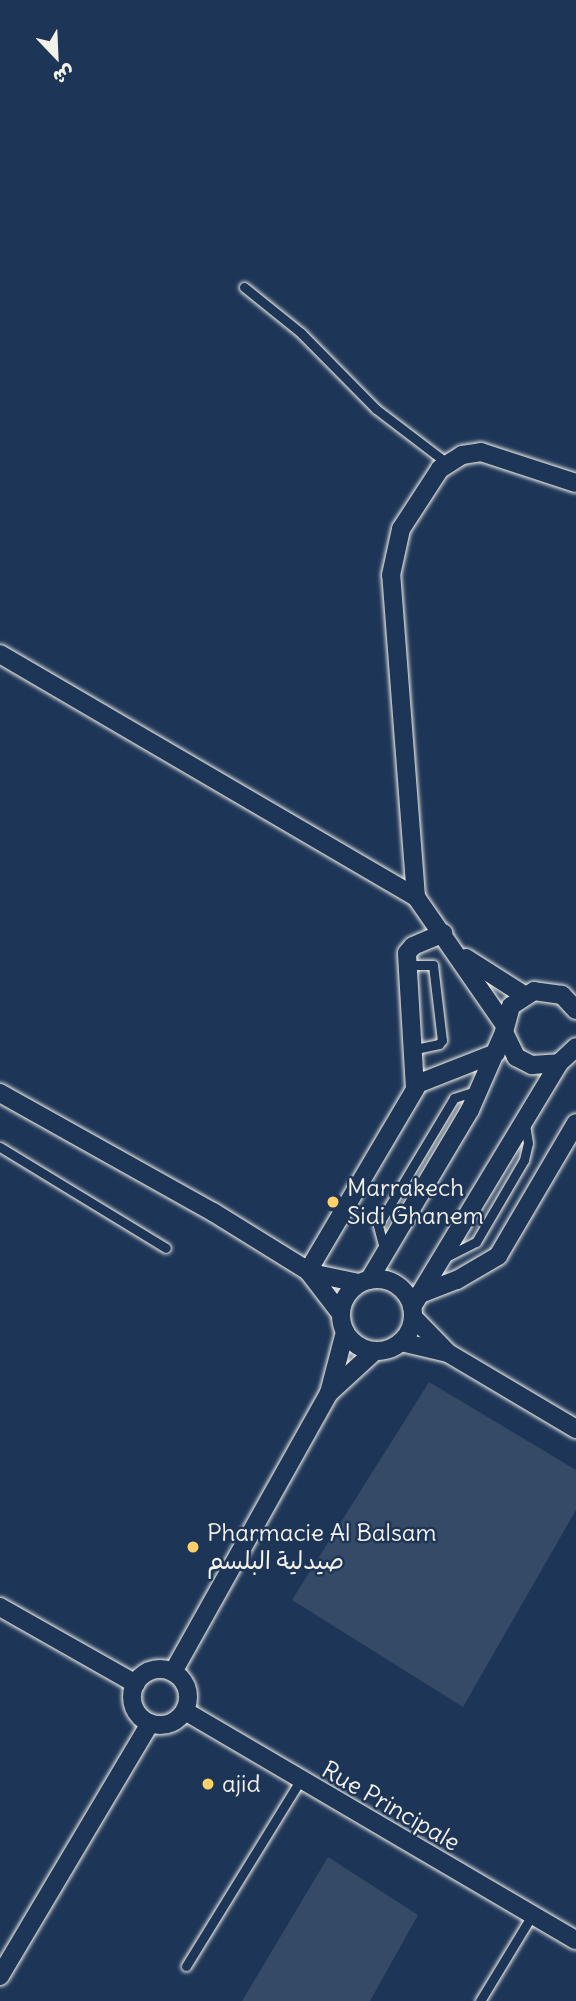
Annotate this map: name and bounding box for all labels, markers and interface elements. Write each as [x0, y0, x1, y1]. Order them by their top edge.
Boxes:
north arrow [21, 21, 91, 91]
text: ش [50, 60, 79, 90]
place label: Marrakech Sidi Ghanem [347, 1174, 484, 1230]
marker: Marrakech Sidi Ghanem [325, 1194, 341, 1210]
place label: Pharmacie Al Balsam صيدلية البلسم [207, 1519, 437, 1575]
marker: Pharmacie Al Balsam صيدلية البلسم [185, 1539, 201, 1555]
street label: Rue Principale [317, 1755, 465, 1857]
place label: ajid [222, 1770, 261, 1798]
marker: ajid [200, 1776, 216, 1792]

